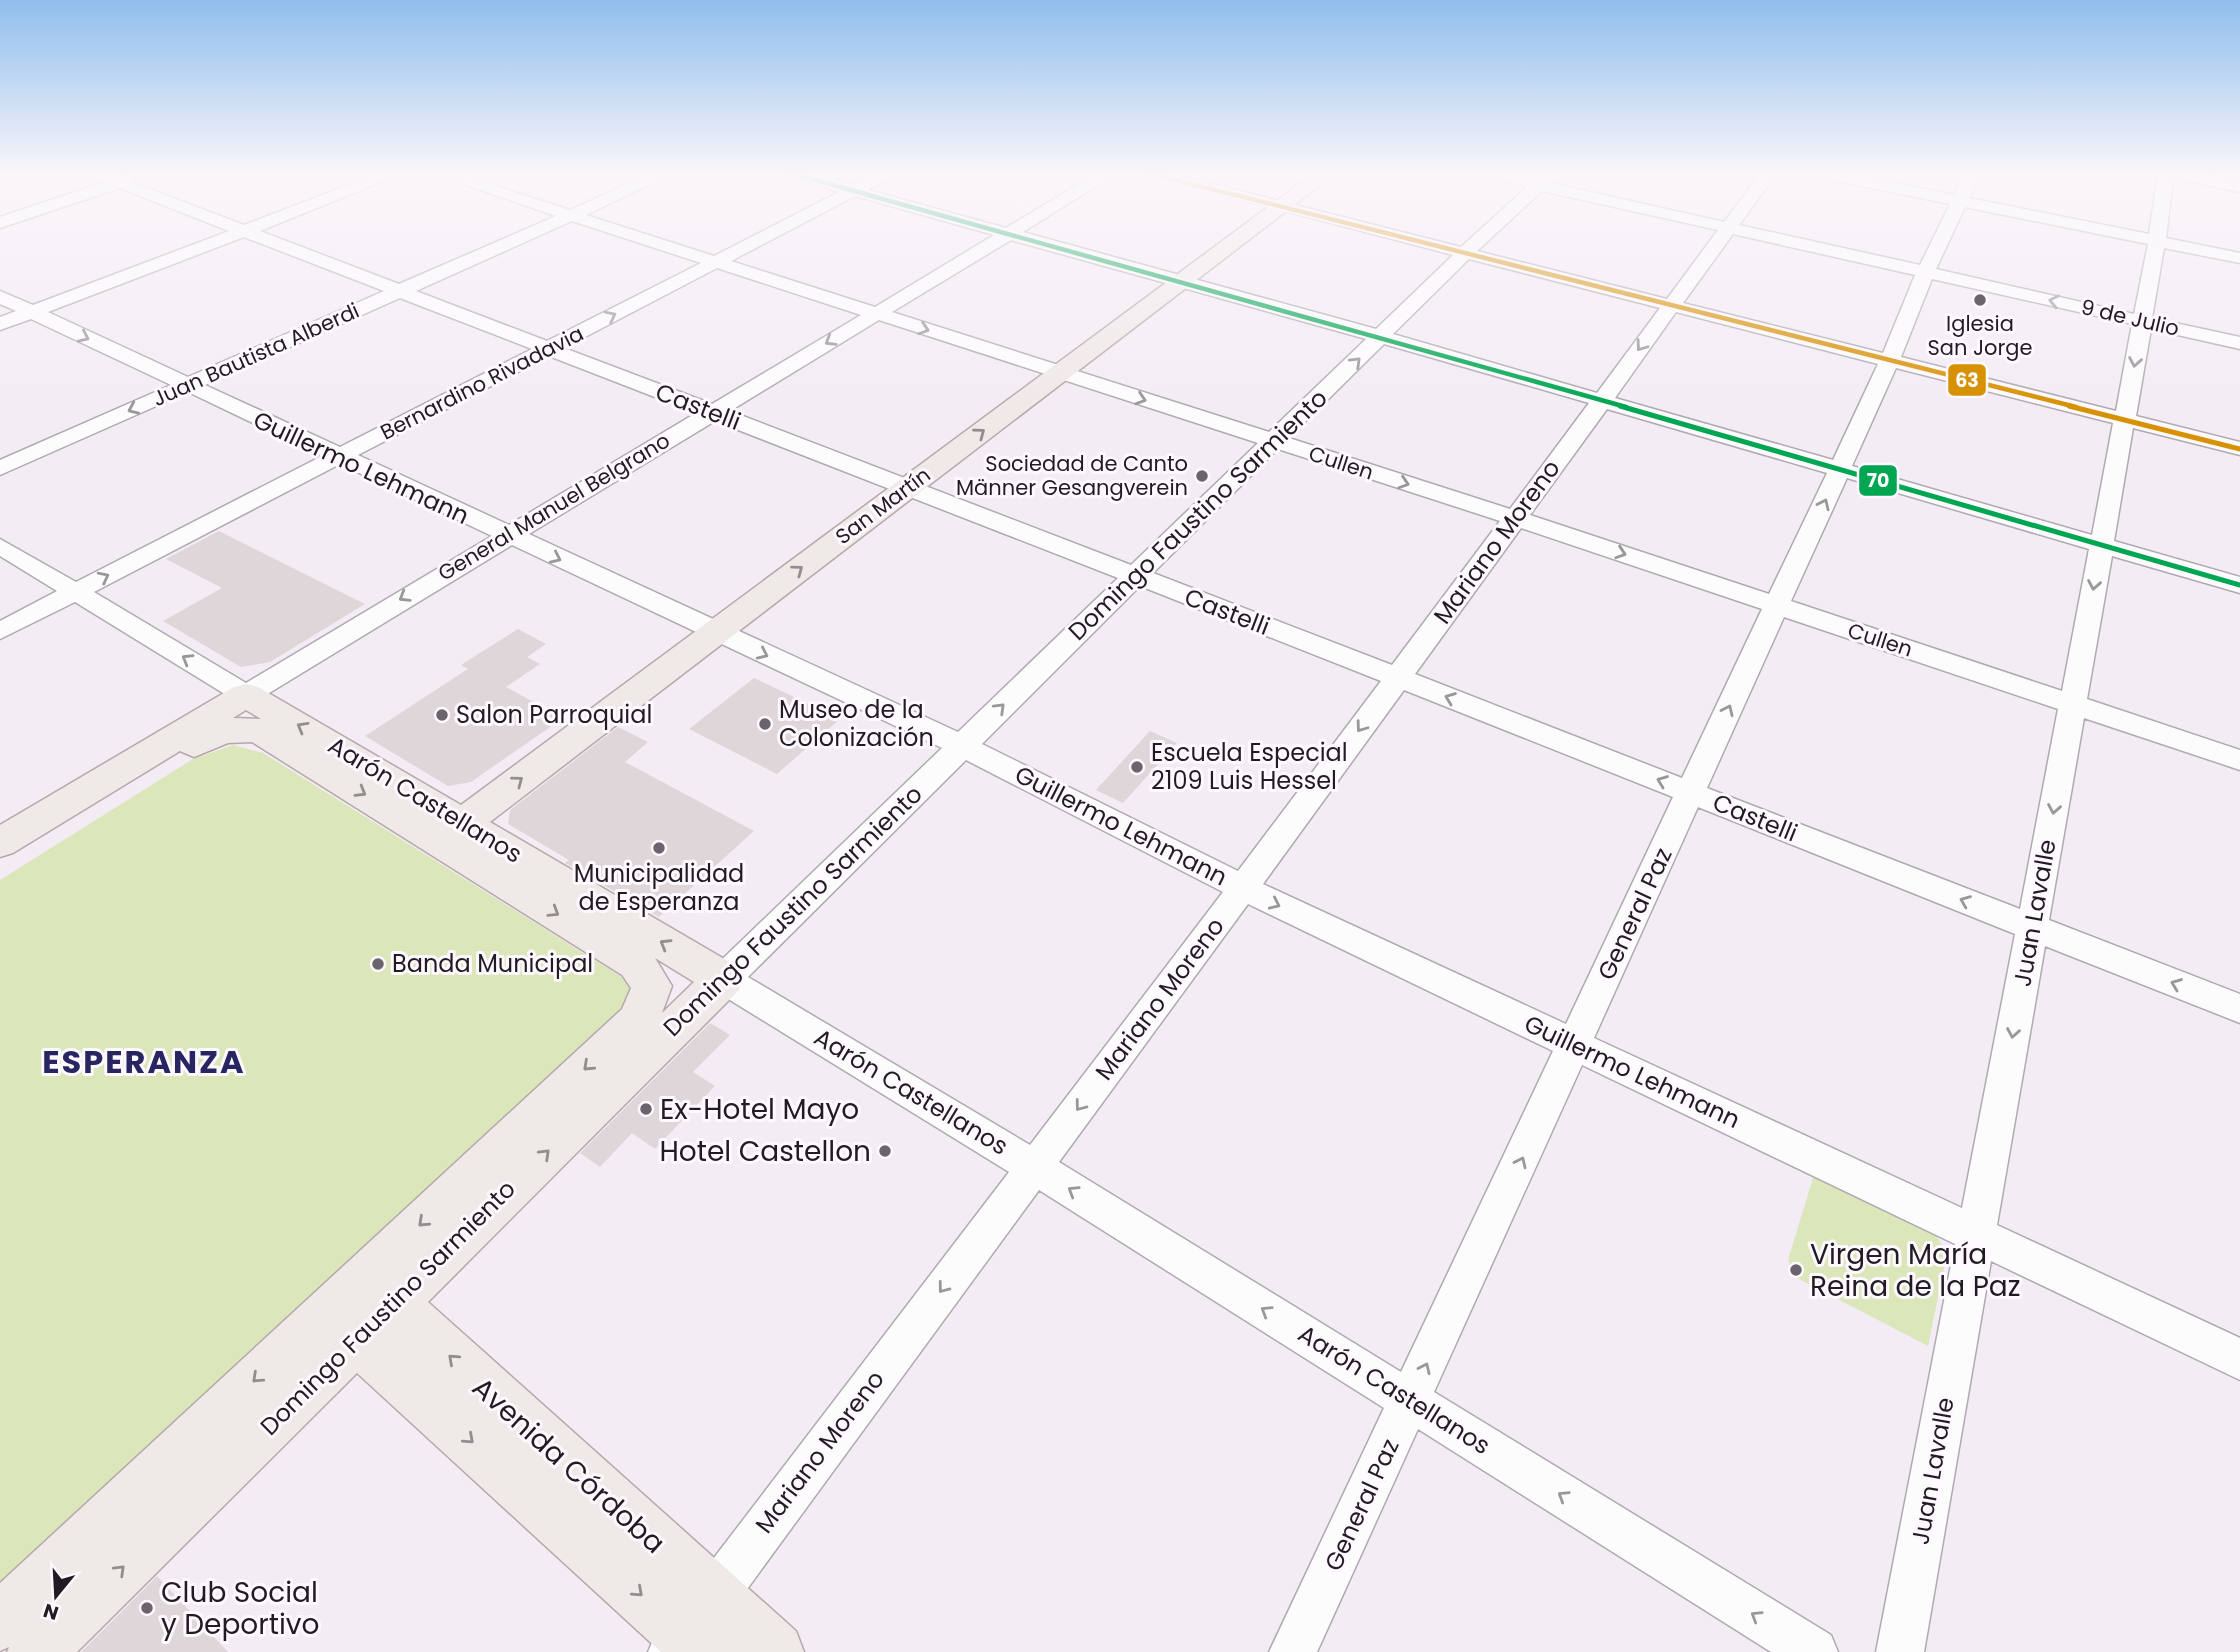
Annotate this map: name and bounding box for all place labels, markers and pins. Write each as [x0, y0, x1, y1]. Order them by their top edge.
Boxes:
marker: Iglesia San Jorge [1972, 292, 1988, 308]
place label: Iglesia San Jorge [1927, 309, 2033, 362]
place label: Sociedad de Canto Männer Gesangverein [956, 449, 1188, 502]
marker: Sociedad de Canto Männer Gesangverein [1194, 468, 1210, 484]
place label: Museo de la Colonización [779, 693, 934, 754]
place label: Salon Parroquial [456, 698, 652, 731]
marker: Salon Parroquial [434, 707, 450, 723]
marker: Museo de la Colonización [757, 716, 773, 732]
place label: Escuela Especial 2109 Luis Hessel [1151, 736, 1348, 797]
marker: Escuela Especial 2109 Luis Hessel [1129, 759, 1145, 775]
marker: Municipalidad de Esperanza [651, 840, 667, 856]
place label: Municipalidad de Esperanza [574, 857, 744, 918]
place label: Banda Municipal [392, 947, 593, 980]
marker: Banda Municipal [370, 956, 386, 972]
place label: Ex-Hotel Mayo [660, 1090, 859, 1129]
marker: Ex-Hotel Mayo [638, 1101, 654, 1117]
place label: Hotel Castellon [659, 1132, 871, 1171]
marker: Hotel Castellon [877, 1143, 893, 1159]
place label: Virgen María Reina de la Paz [1810, 1235, 2021, 1306]
marker: Virgen María Reina de la Paz [1788, 1262, 1804, 1278]
place label: Club Social y Deportivo [161, 1573, 319, 1644]
marker: Club Social y Deportivo [139, 1600, 155, 1616]

